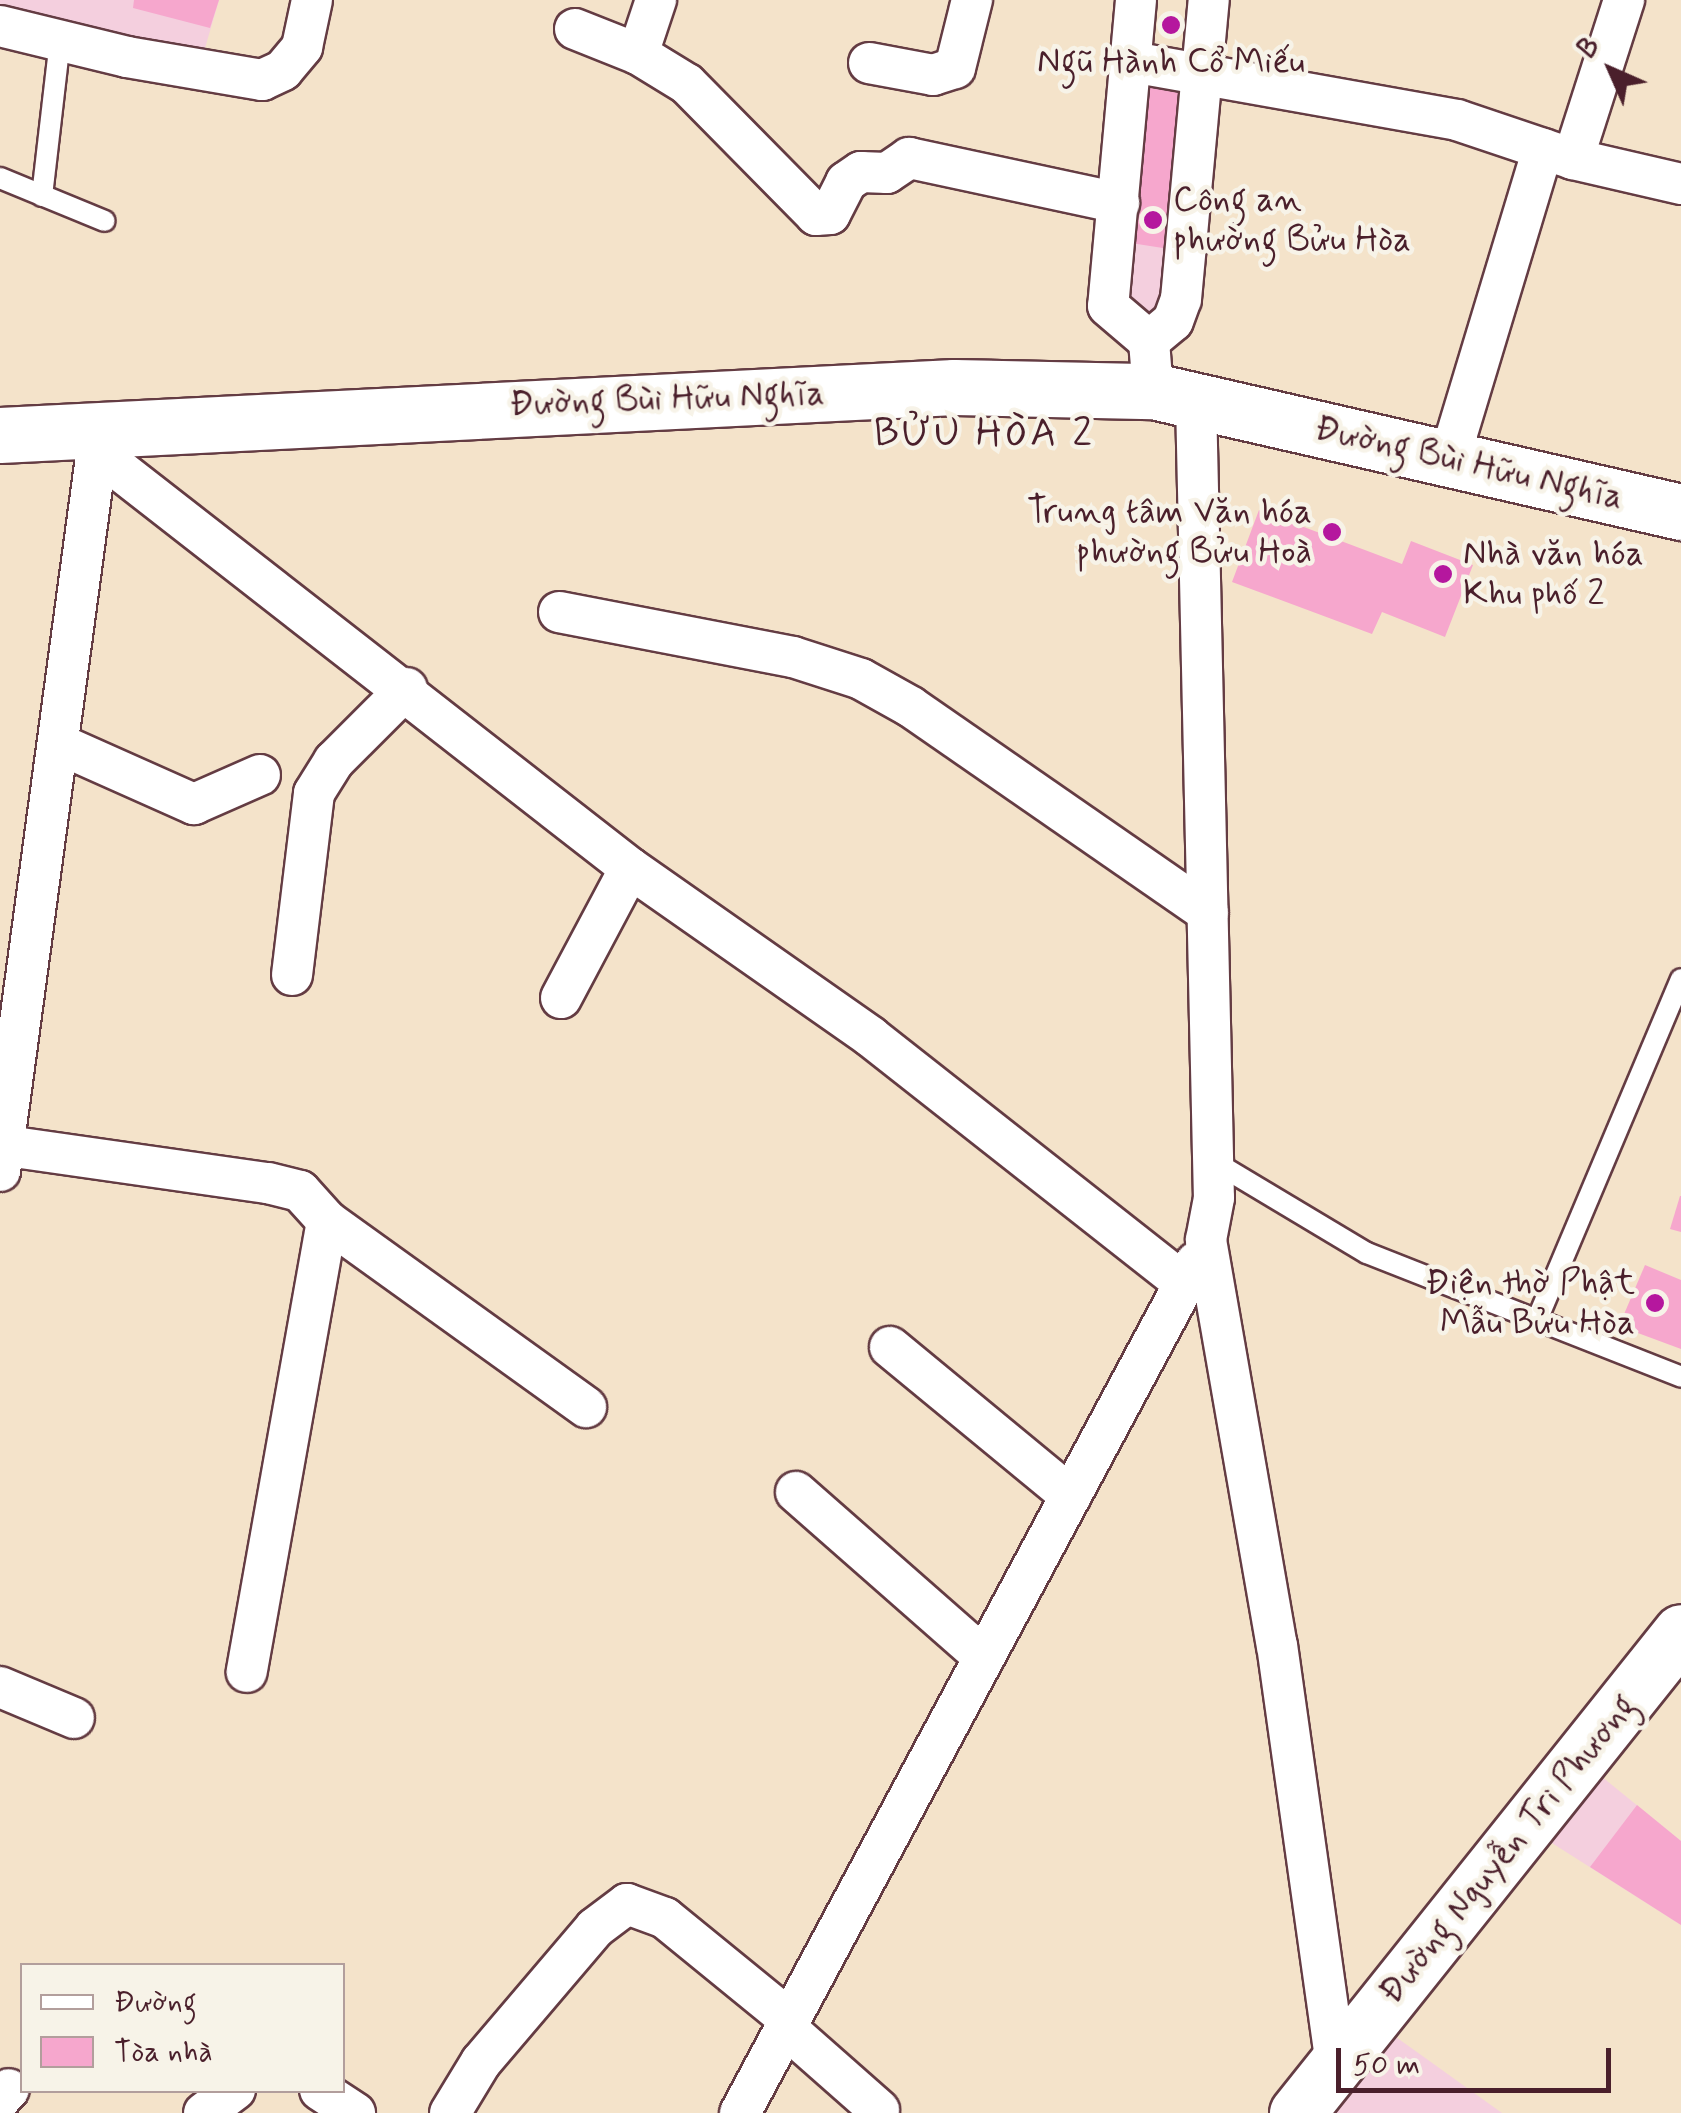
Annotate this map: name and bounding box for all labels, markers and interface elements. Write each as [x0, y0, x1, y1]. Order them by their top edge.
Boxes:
marker: Ngũ Hành Cổ Miếu [1160, 14, 1182, 36]
north arrow [1561, 20, 1661, 120]
text: B [1570, 29, 1609, 68]
place label: Ngũ Hành Cổ Miếu [1036, 41, 1306, 83]
place label: Công an phường Bửu Hòa [1173, 179, 1410, 261]
marker: Công an phường Bửu Hòa [1142, 209, 1164, 231]
street label: Đường Bùi Hữu Nghĩa [509, 373, 825, 425]
street label: Đường Bùi Hữu Nghĩa [1311, 407, 1627, 519]
district label: BỬU HÒA 2 [874, 410, 1094, 458]
place label: Trung tâm Văn hóa phường Bửu Hoà [1021, 491, 1312, 573]
marker: Trung tâm Văn hóa phường Bửu Hoà [1321, 521, 1343, 543]
place label: Nhà văn hóa Khu phố 2 [1463, 533, 1642, 615]
marker: Nhà văn hóa Khu phố 2 [1432, 563, 1454, 585]
place label: Điện thờ Phật Mẫu Bửu Hòa [1426, 1262, 1635, 1344]
marker: Điện thờ Phật Mẫu Bửu Hòa [1644, 1292, 1666, 1314]
street label: Đường Nguyễn Tri Phương [1372, 1688, 1644, 2010]
legend [20, 1963, 345, 2093]
text: Đường [114, 1983, 197, 2022]
scale bar [1341, 2028, 1616, 2090]
text: Tòa nhà [114, 2033, 213, 2072]
text: 50 m [1353, 2046, 1420, 2085]

